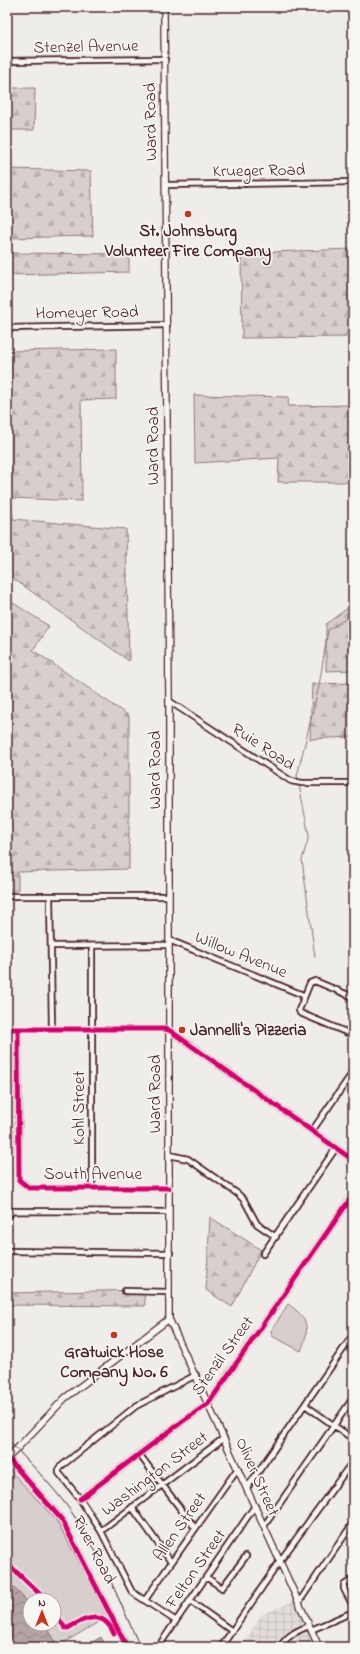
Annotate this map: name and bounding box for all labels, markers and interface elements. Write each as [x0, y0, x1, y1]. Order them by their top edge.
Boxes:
street label: Stenzel Avenue [33, 34, 139, 60]
street label: Ward Road [138, 82, 164, 161]
street label: Krueger Road [212, 158, 306, 186]
marker: St. Johnsburg Volunteer Fire Company [183, 209, 193, 219]
place label: St. Johnsburg Volunteer Fire Company [104, 219, 272, 266]
street label: Homeyer Road [35, 300, 139, 327]
street label: Ward Road [141, 406, 166, 485]
street label: Ruie Road [226, 717, 300, 777]
street label: Ward Road [143, 730, 168, 809]
street label: Willow Avenue [191, 925, 291, 985]
place label: Jannelli's Pizzeria [190, 1018, 307, 1043]
marker: Jannelli's Pizzeria [177, 1025, 187, 1035]
street label: Ward Road [143, 1054, 168, 1133]
street label: Kohl Street [67, 1070, 92, 1145]
street label: South Avenue [44, 1162, 143, 1187]
street label: Stenzil Street [186, 1311, 261, 1401]
marker: Gratwick Hose Company No. 6 [109, 1330, 119, 1340]
place label: Gratwick Hose Company No. 6 [60, 1340, 168, 1387]
street label: Washington Street [96, 1425, 215, 1524]
street label: Oliver Street [228, 1433, 286, 1521]
street label: Allen Street [147, 1487, 213, 1567]
street label: River Road [66, 1512, 123, 1589]
street label: Felton Street [159, 1524, 233, 1614]
north arrow [22, 1592, 62, 1632]
text: N [38, 1595, 46, 1611]

